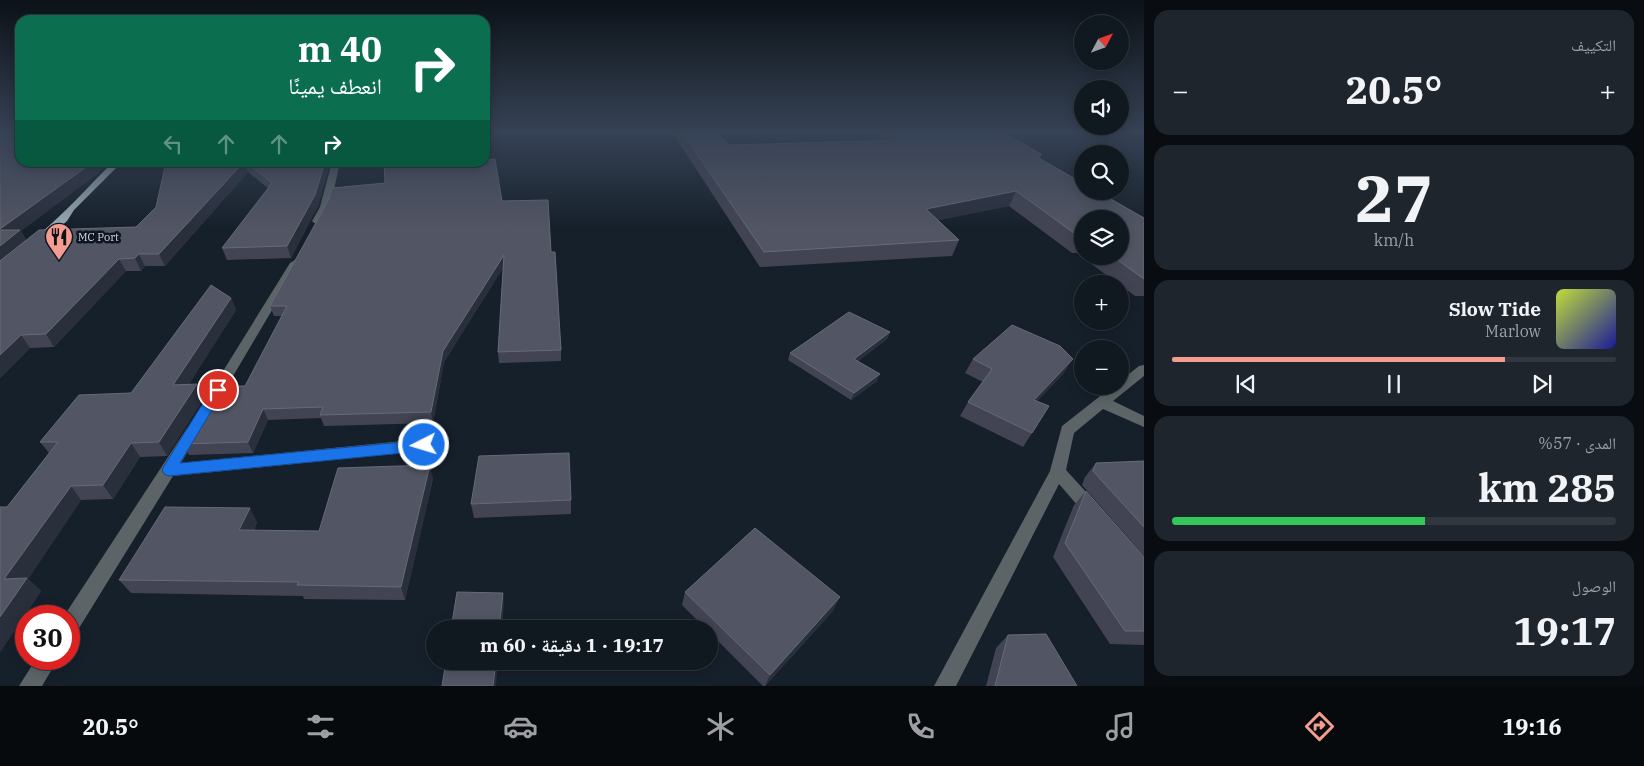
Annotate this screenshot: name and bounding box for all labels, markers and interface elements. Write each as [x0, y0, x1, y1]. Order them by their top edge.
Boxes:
north arrow [1074, 15, 1129, 70]
map controls [1074, 15, 1129, 395]
text: 40 m [298, 26, 382, 72]
icon: right [400, 35, 465, 100]
text: التكييف [1571, 35, 1616, 55]
text: 20.5° [1346, 65, 1442, 114]
text: انعطف يمينًا [288, 71, 382, 100]
text: − [1172, 72, 1189, 109]
text: + [1599, 72, 1616, 109]
button: sound [1074, 80, 1129, 135]
icon: left [159, 130, 187, 158]
icon: ahead [212, 130, 240, 158]
icon: ahead [265, 130, 293, 158]
icon: right [318, 130, 346, 158]
button: search [1074, 145, 1129, 200]
text: 27 [1355, 155, 1433, 240]
button: layers [1074, 210, 1129, 265]
restaurant icon: MC Port [44, 222, 74, 261]
place label: MC Port [78, 230, 119, 244]
text: km/h [1374, 230, 1414, 250]
button: + [1074, 275, 1129, 330]
text: Slow Tide [1449, 297, 1541, 321]
text: Marlow [1485, 321, 1541, 341]
button: − [1074, 340, 1129, 395]
pin [197, 369, 239, 411]
icon: previous [1232, 370, 1260, 398]
icon: pause [1380, 370, 1408, 398]
icon: next [1528, 370, 1556, 398]
icon: arrive [204, 376, 232, 404]
position arrow [397, 418, 449, 470]
text: المدى · 57% [1538, 433, 1616, 453]
text: 285 km [1478, 463, 1616, 512]
text: الوصول [1572, 576, 1616, 596]
speed limit sign: 30 [15, 605, 80, 670]
text: 19:17 [1513, 606, 1616, 655]
text: 19:17 · 1 دقيقة · 60 m [480, 633, 664, 657]
icon: filters [303, 709, 338, 744]
icon: car [503, 709, 538, 744]
icon: climate [703, 709, 738, 744]
icon: phone [903, 709, 938, 744]
icon: music [1103, 709, 1138, 744]
icon: directions [1302, 709, 1337, 744]
text: 20.5° [82, 712, 139, 741]
text: 19:16 [1502, 712, 1562, 741]

